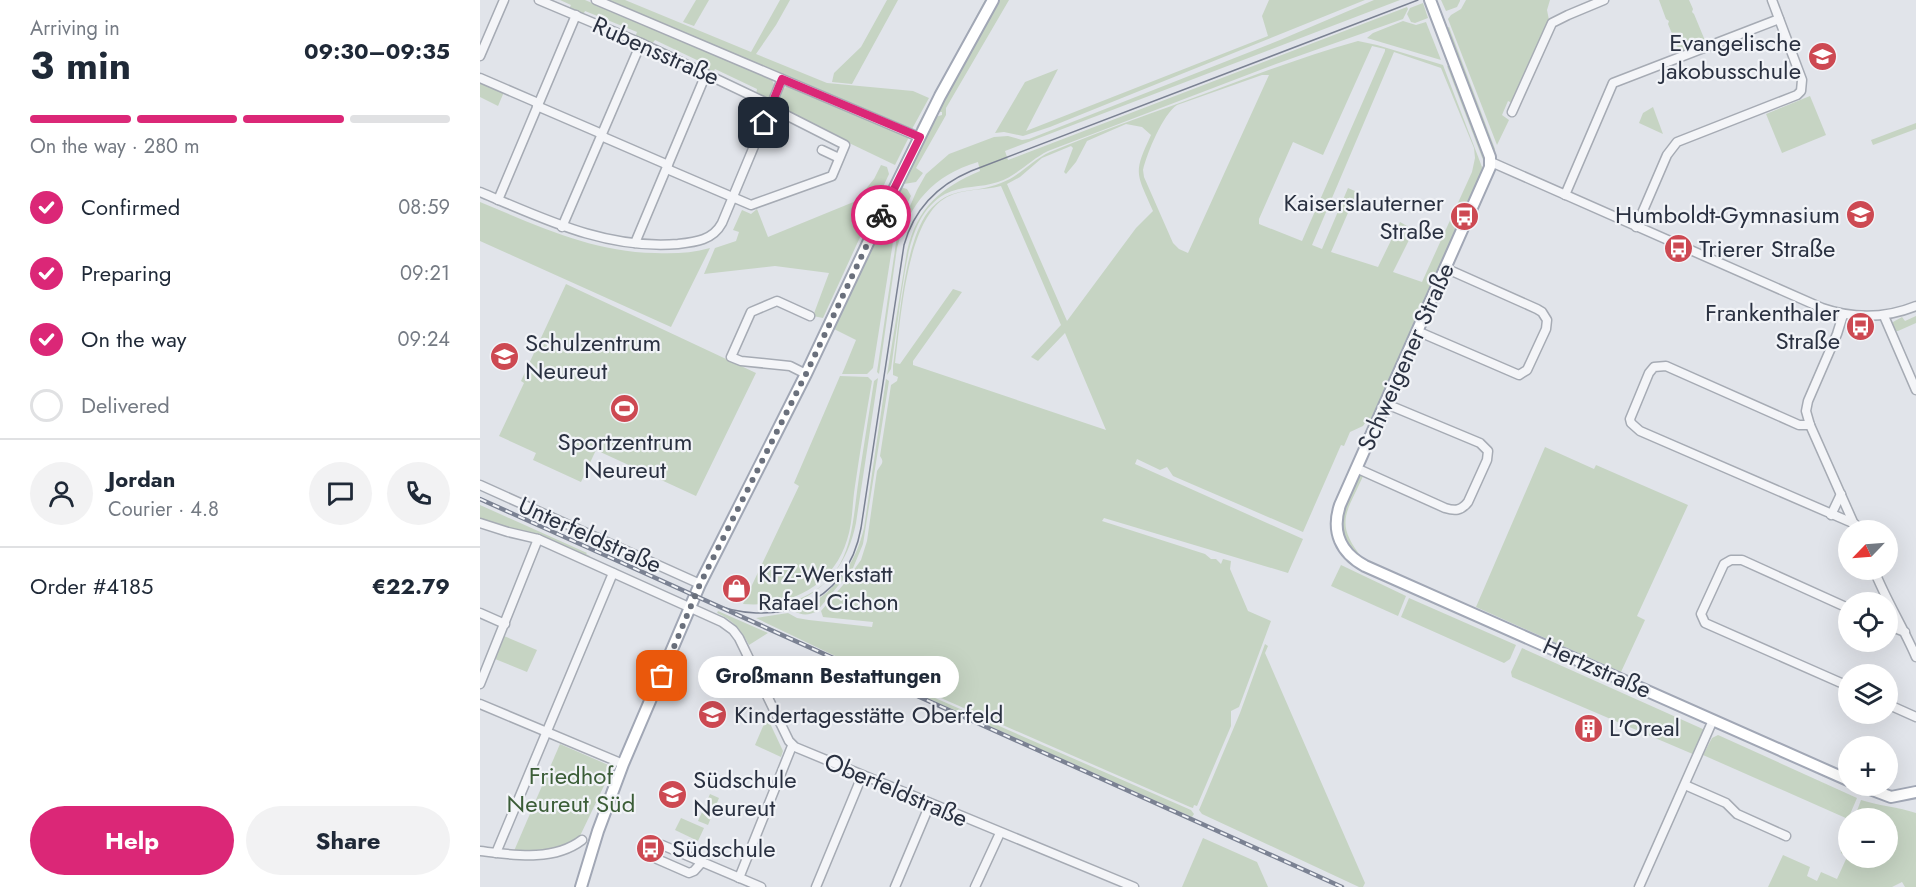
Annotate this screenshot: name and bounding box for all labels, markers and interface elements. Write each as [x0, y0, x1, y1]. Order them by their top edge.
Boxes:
street label: Rubensstraße [587, 7, 725, 94]
text: Arriving in [30, 14, 120, 43]
place label: Evangelische Jakobusschule [1657, 25, 1801, 88]
text: 09:30–09:35 [304, 35, 450, 67]
text: 3 min [30, 37, 131, 94]
school or university icon: Evangelische Jakobusschule [1806, 41, 1838, 73]
pin [738, 97, 789, 148]
icon: home [747, 106, 780, 139]
text: On the way · 280 m [30, 132, 200, 161]
courier [851, 185, 911, 245]
place label: Kaiserslauterner Straße [1284, 185, 1445, 248]
icon: check [30, 191, 63, 224]
text: Confirmed [81, 191, 180, 223]
text: 08:59 [398, 193, 450, 222]
place label: Humboldt-Gymnasium [1615, 197, 1840, 232]
icon: bike [865, 199, 898, 232]
school or university icon: Humboldt-Gymnasium [1845, 199, 1877, 231]
bus stop icon: Kaiserslauterner Straße [1449, 201, 1481, 233]
place label: Trierer Straße [1699, 231, 1835, 266]
bus stop icon: Trierer Straße [1662, 233, 1694, 265]
icon: check [30, 257, 63, 290]
text: Preparing [81, 257, 172, 289]
street label: Schweigener Straße [1348, 257, 1463, 457]
text: 09:21 [400, 259, 450, 288]
place label: Frankenthaler Straße [1705, 295, 1841, 358]
bus stop icon: Frankenthaler Straße [1845, 311, 1877, 343]
icon: check [30, 323, 63, 356]
text: On the way [81, 323, 186, 355]
text: 09:24 [397, 325, 450, 354]
place label: Schulzentrum Neureut [525, 325, 661, 388]
school or university icon: Schulzentrum Neureut [488, 341, 520, 373]
text: Delivered [81, 389, 170, 421]
sports icon: Sportzentrum Neureut [609, 393, 641, 425]
place label: Sportzentrum Neureut [558, 424, 692, 487]
button: person [30, 462, 93, 525]
button: chat [309, 462, 372, 525]
button: phone [387, 462, 450, 525]
text: Jordan [108, 463, 175, 495]
street label: Unterfeldstraße [513, 487, 667, 582]
text: Courier · 4.8 [108, 495, 219, 524]
north arrow [1838, 520, 1898, 580]
map controls [1838, 520, 1898, 868]
place label: KFZ-Werkstatt Rafael Cichon [758, 556, 899, 619]
text: Order #4185 [30, 570, 153, 602]
text: €22.79 [372, 570, 450, 602]
shop icon: KFZ-Werkstatt Rafael Cichon [721, 572, 753, 604]
button: locate [1838, 592, 1898, 652]
street label: Hertzstraße [1537, 628, 1657, 707]
pin [636, 650, 687, 701]
callout: Großmann Bestattungen [698, 655, 959, 697]
icon: bag [645, 659, 678, 692]
text: Großmann Bestattungen [715, 662, 942, 691]
button: layers [1838, 664, 1898, 724]
place label: Kindertagesstätte Oberfeld [734, 697, 1004, 732]
school or university icon: Kindertagesstätte Oberfeld [697, 699, 729, 731]
place label: L'Oreal [1609, 710, 1680, 745]
building icon: L'Oreal [1572, 712, 1604, 744]
button: + [1838, 736, 1898, 796]
street label: Oberfeldstraße [819, 744, 973, 835]
park label: Friedhof Neureut Süd [507, 758, 635, 821]
place label: Südschule Neureut [693, 762, 797, 825]
school or university icon: Südschule Neureut [656, 778, 688, 810]
button: Help [30, 806, 234, 875]
button: Share [246, 806, 450, 875]
button: − [1838, 808, 1898, 868]
place label: Südschule [672, 831, 776, 866]
bus stop icon: Südschule [635, 833, 667, 865]

